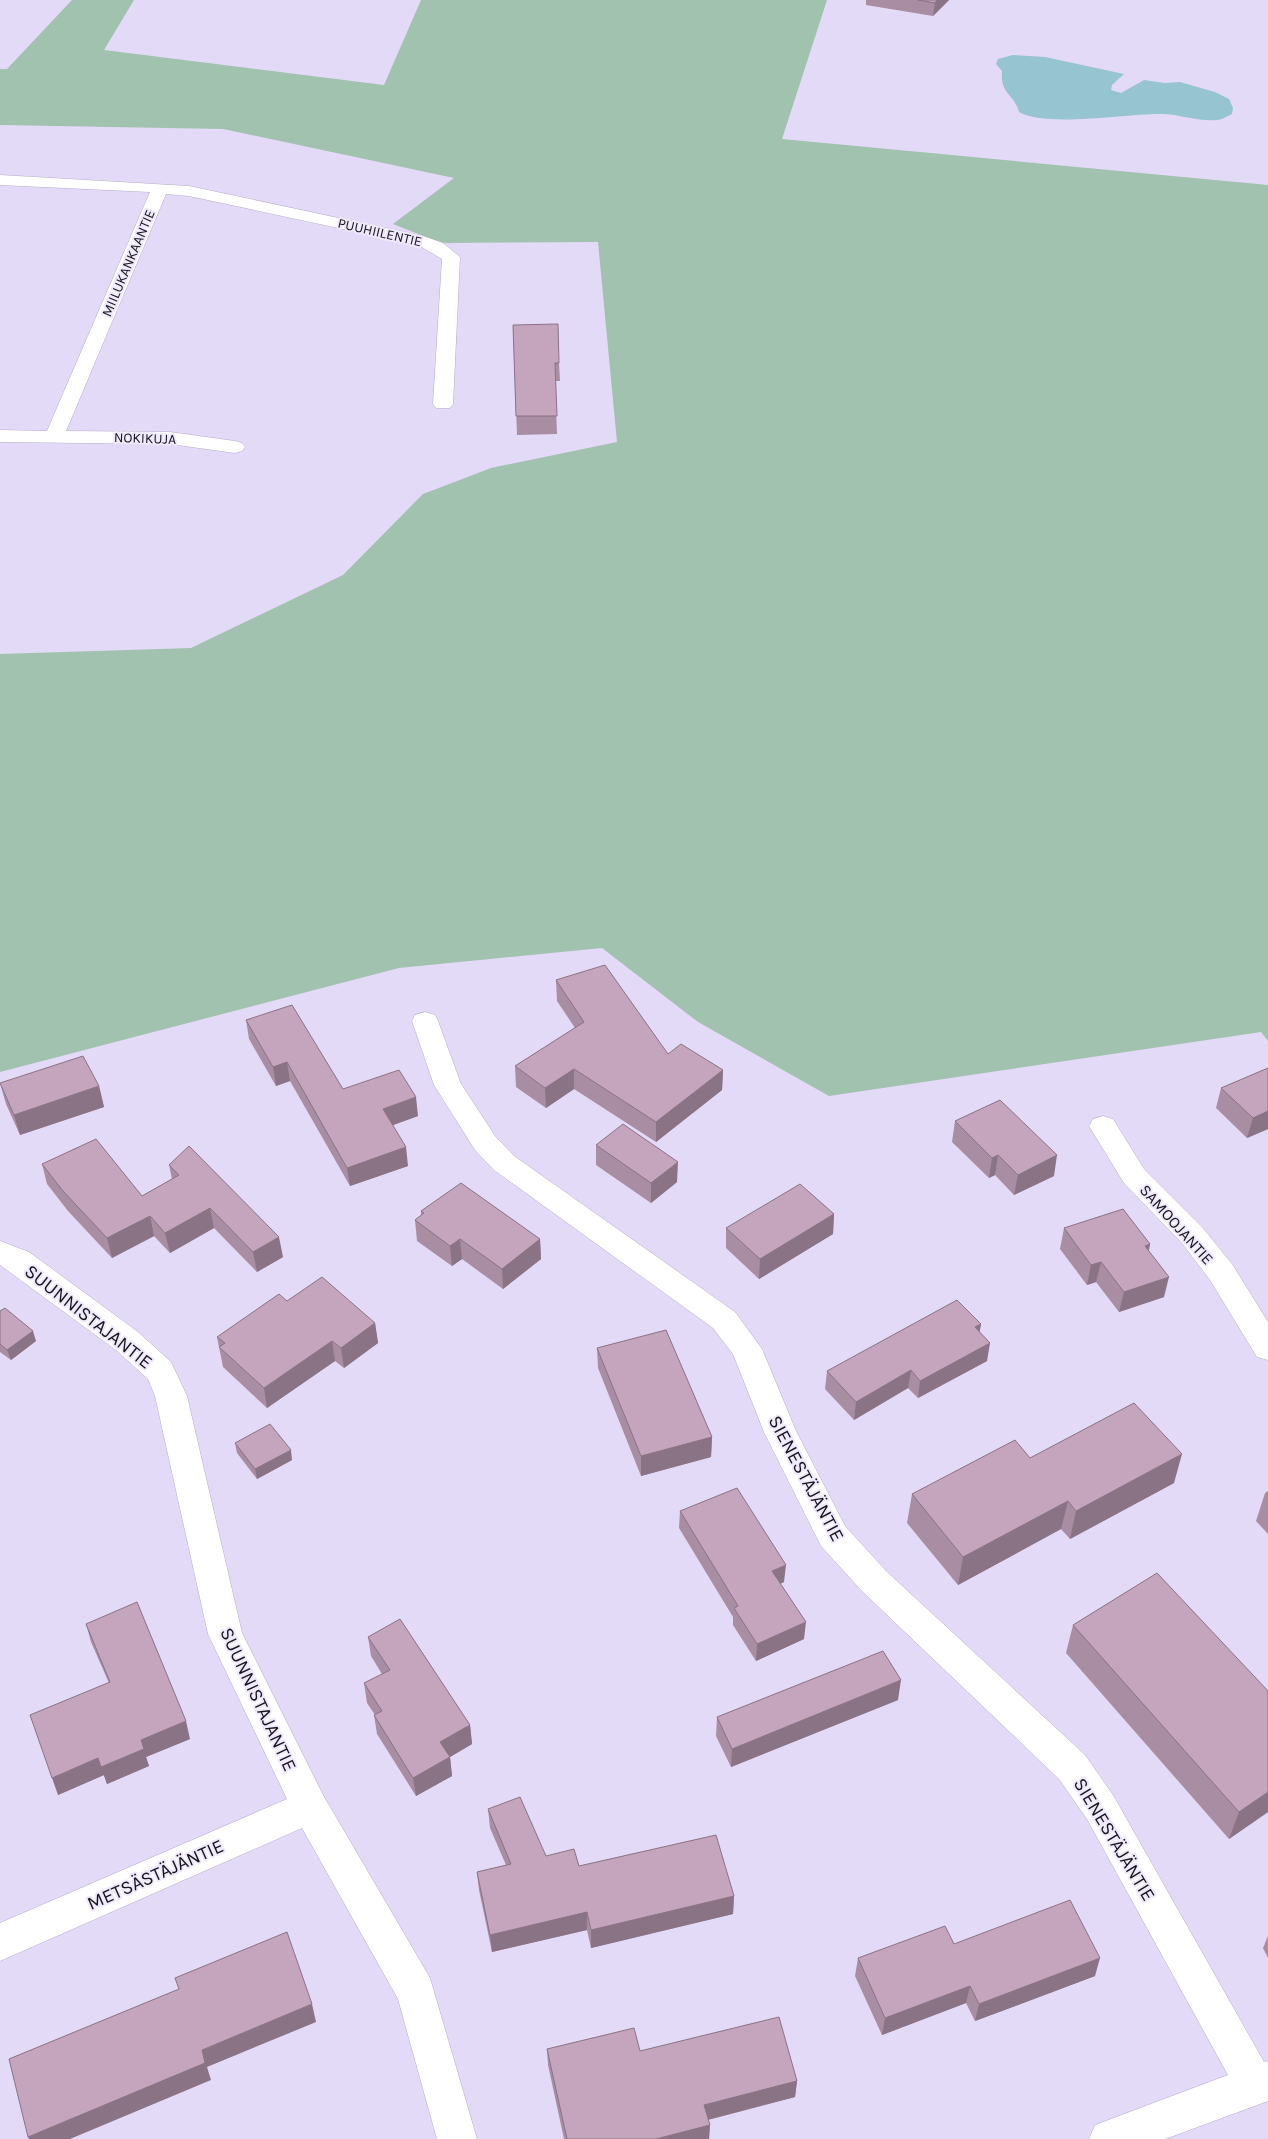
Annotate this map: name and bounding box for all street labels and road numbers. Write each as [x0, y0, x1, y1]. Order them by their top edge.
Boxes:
street label: MIILUKANKAANTIE [98, 207, 159, 319]
street label: PUUHIILENTIE [336, 215, 424, 250]
street label: NOKIKUJA [114, 429, 176, 448]
street label: SAMOOJANTIE [1136, 1180, 1218, 1268]
street label: SUUNNISTAJANTIE [20, 1260, 157, 1373]
street label: SIENESTÄJÄNTIE [764, 1412, 849, 1545]
street label: SUUNNISTAJANTIE [215, 1624, 301, 1775]
street label: SIENESTÄJÄNTIE [1069, 1774, 1159, 1905]
street label: METSÄSTÄJÄNTIE [84, 1835, 227, 1915]

